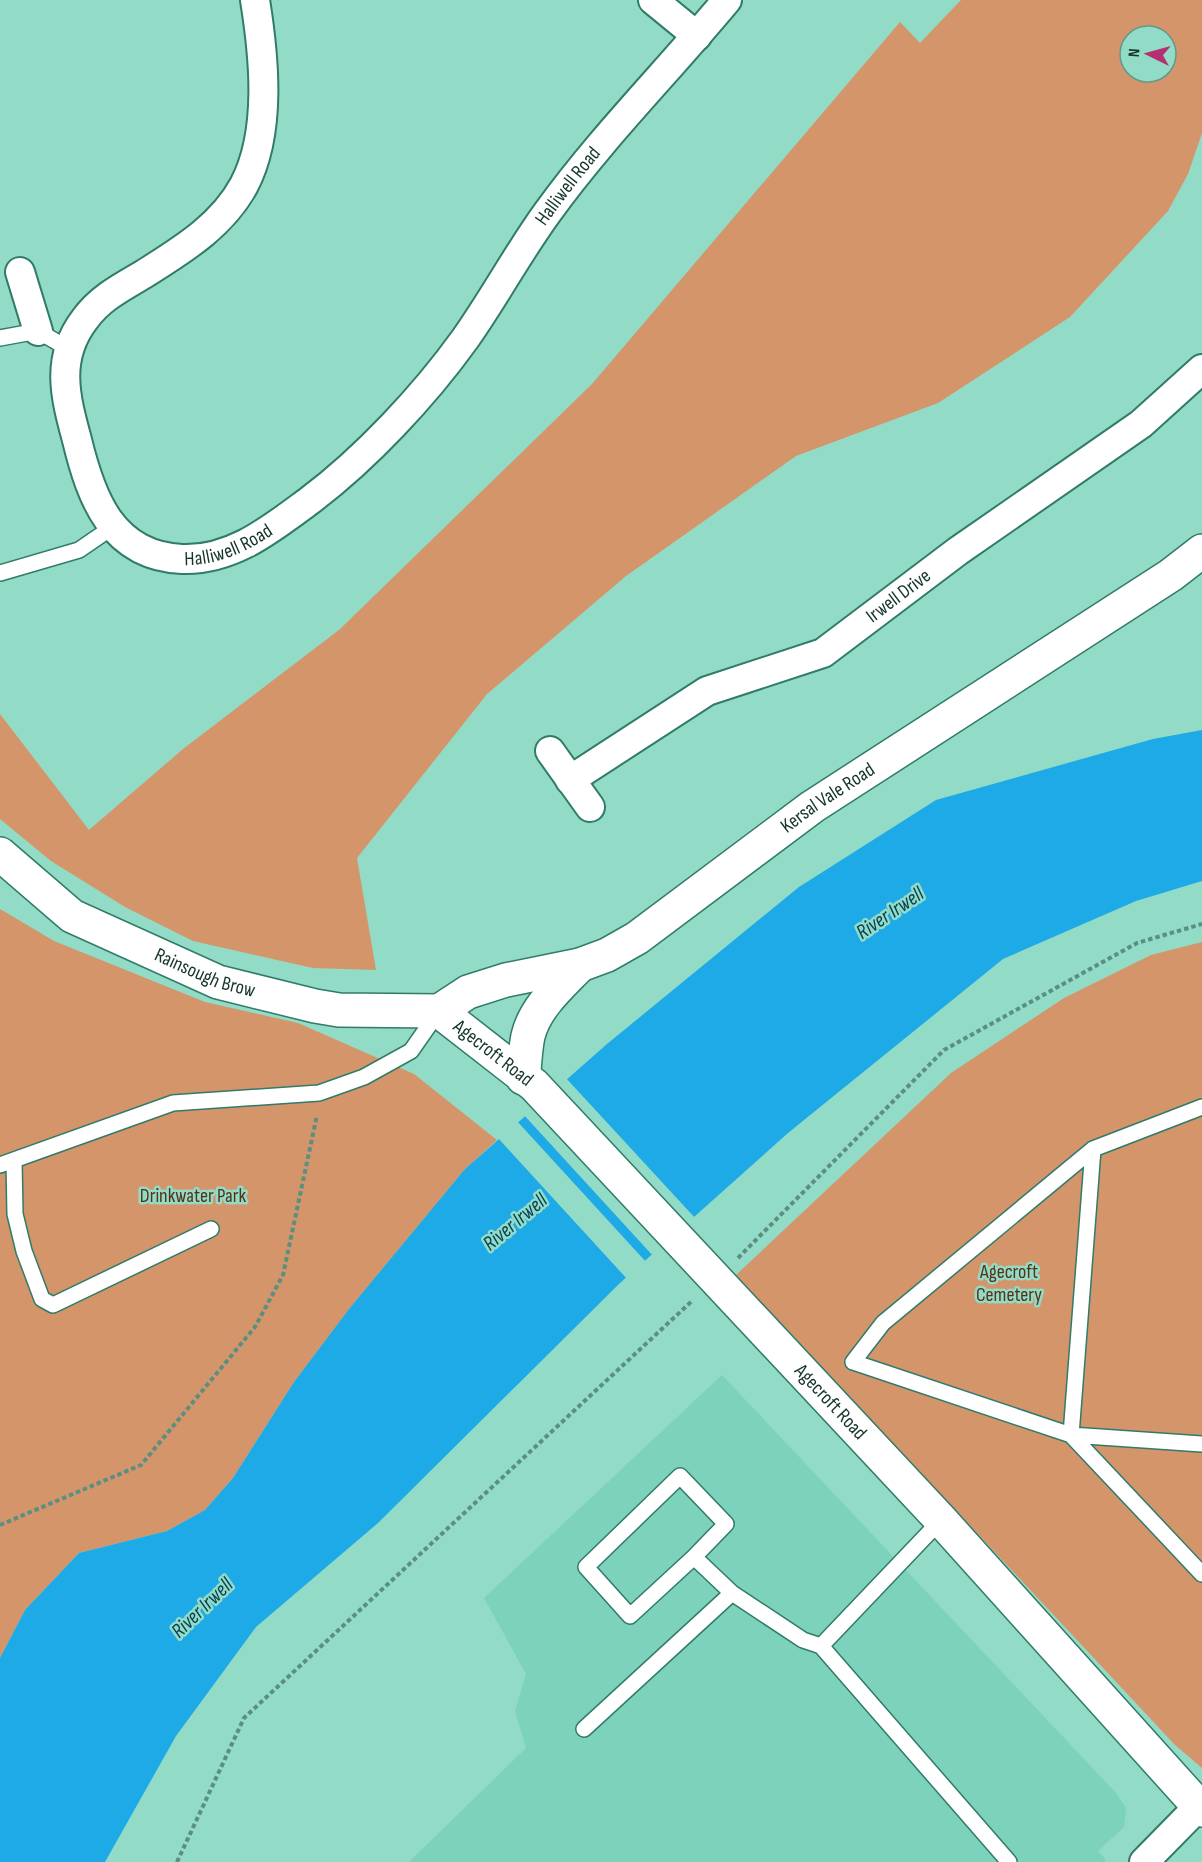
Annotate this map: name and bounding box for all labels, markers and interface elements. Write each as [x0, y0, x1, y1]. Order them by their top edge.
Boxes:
north arrow [1118, 24, 1178, 84]
text: N [1125, 48, 1144, 58]
street label: Halliwell Road [530, 142, 606, 230]
street label: Halliwell Road [184, 519, 277, 571]
street label: Irwell Drive [861, 564, 936, 628]
street label: Kersal Vale Road [776, 758, 879, 838]
water label: River Irwell [851, 881, 930, 945]
street label: Rainsough Brow [151, 943, 258, 1003]
street label: Agecroft Road [448, 1014, 538, 1092]
park label: Drinkwater Park [140, 1184, 247, 1208]
water label: River Irwell [478, 1187, 553, 1256]
park label: Agecroft Cemetery [976, 1260, 1042, 1307]
street label: Agecroft Road [789, 1358, 872, 1445]
water label: River Irwell [166, 1572, 239, 1643]

